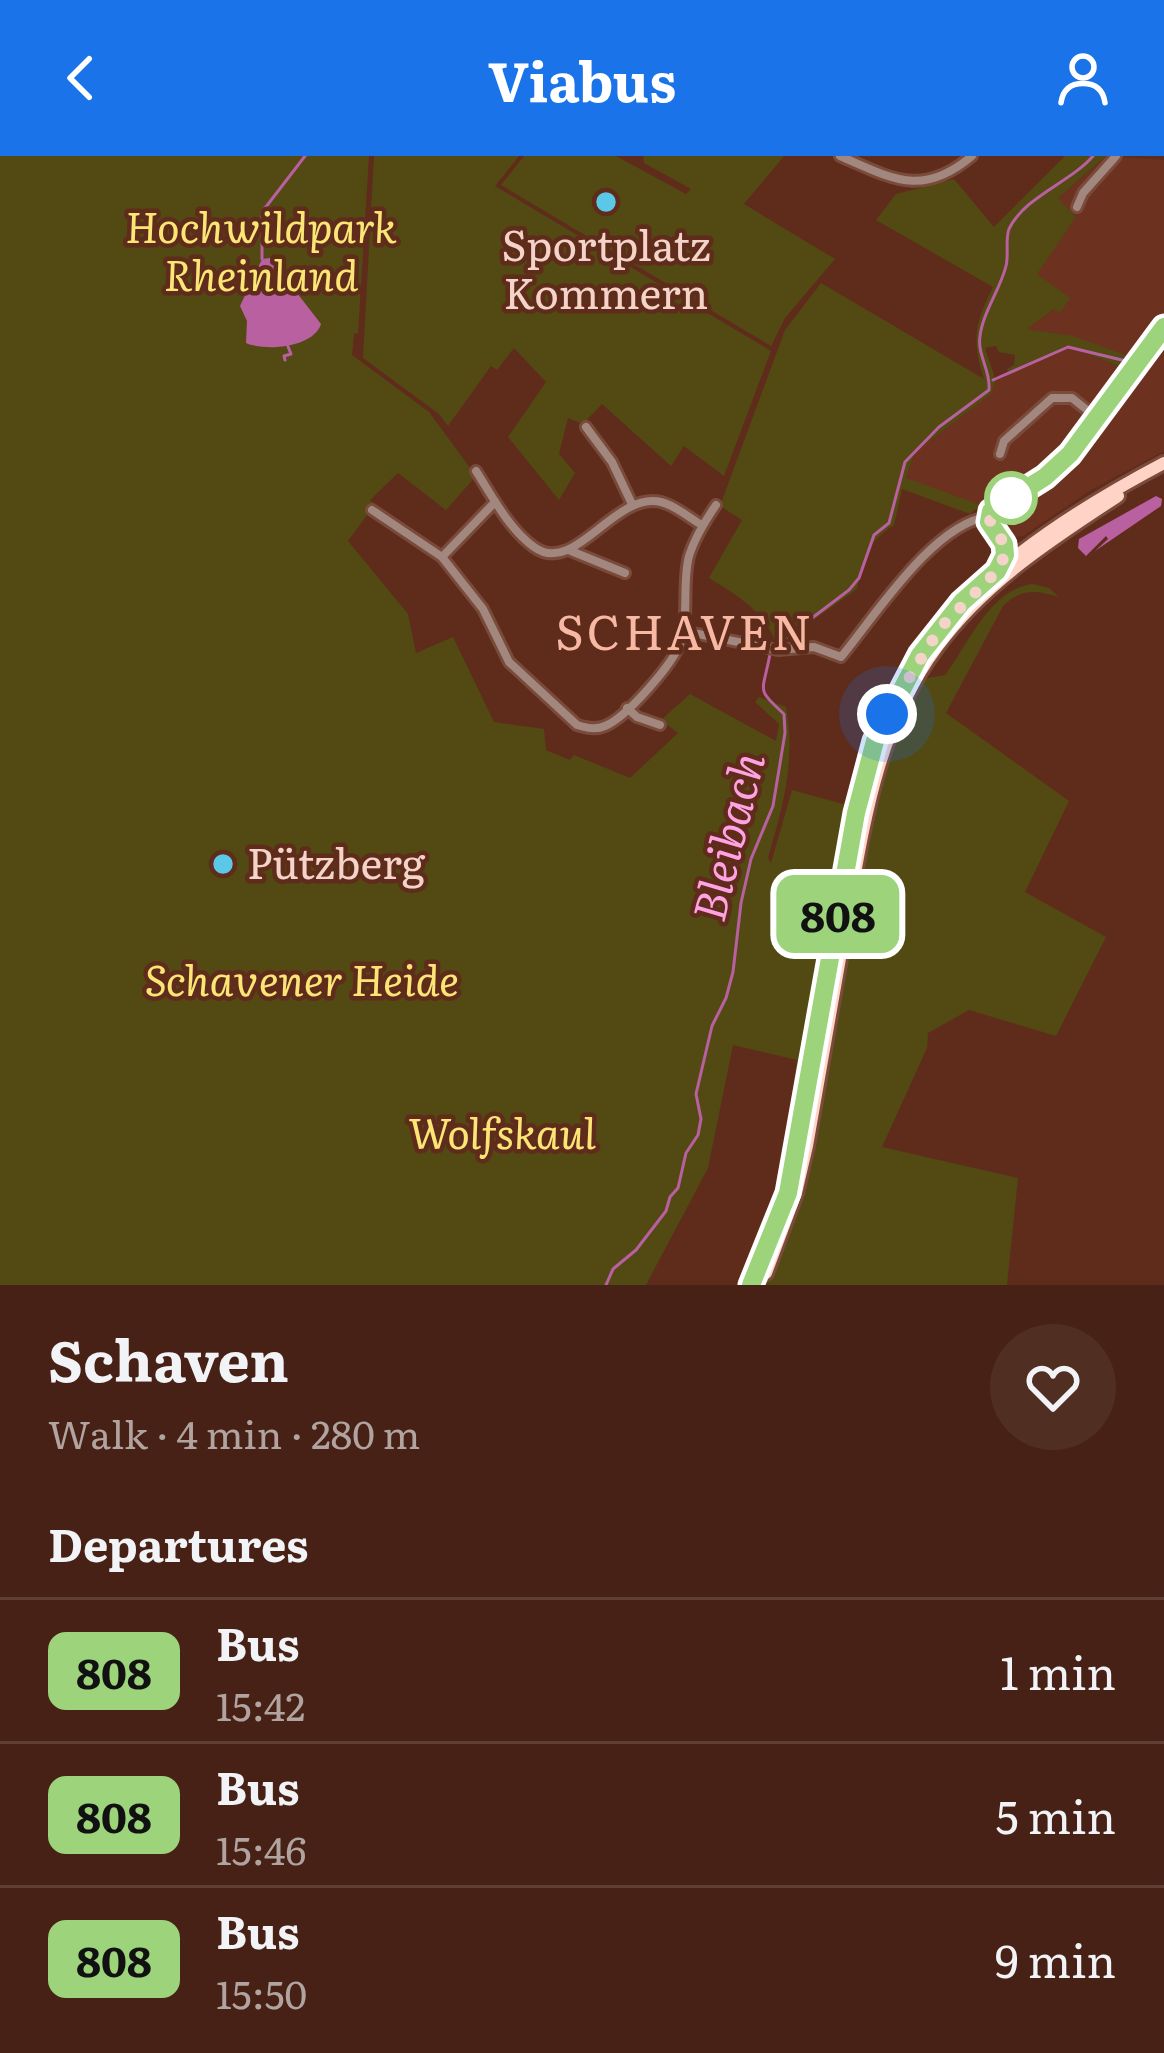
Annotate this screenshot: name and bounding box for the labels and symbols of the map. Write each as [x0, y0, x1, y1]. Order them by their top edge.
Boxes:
marker: Sportplatz Kommern [593, 189, 619, 215]
park label: Hochwildpark Rheinland [125, 194, 397, 304]
place label: Sportplatz Kommern [501, 212, 711, 322]
unlabelled marker [986, 473, 1036, 523]
district label: SCHAVEN [555, 594, 815, 665]
your location [857, 684, 917, 744]
water label: Bleibach [672, 745, 779, 928]
place label: Pützberg [247, 830, 426, 892]
marker: Pützberg [210, 851, 236, 877]
line badge: 808 [769, 875, 907, 953]
park label: Schavener Heide [145, 947, 459, 1009]
park label: Wolfskaul [408, 1100, 596, 1162]

